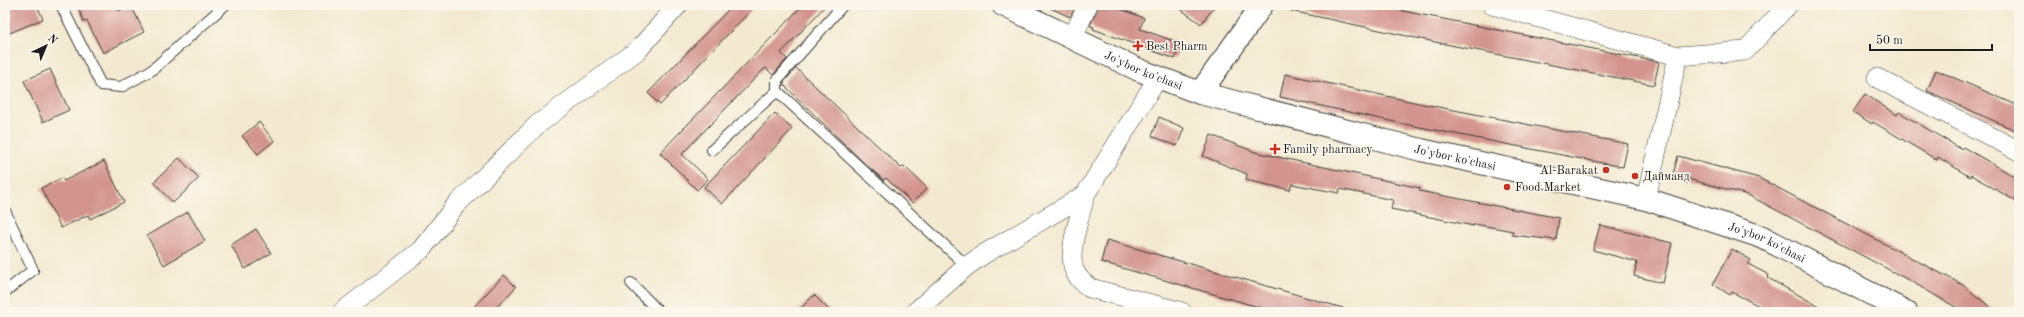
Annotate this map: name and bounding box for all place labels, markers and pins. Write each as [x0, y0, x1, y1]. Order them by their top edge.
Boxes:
marker: Best Pharm [1133, 41, 1143, 51]
place label: Best Pharm [1146, 41, 1208, 53]
marker: Family pharmacy [1270, 144, 1280, 154]
place label: Family pharmacy [1283, 144, 1373, 156]
place label: Al-Barakat [1540, 165, 1598, 177]
marker: Al-Barakat [1601, 165, 1611, 175]
marker: Дайманд [1630, 171, 1640, 181]
place label: Дайманд [1643, 171, 1690, 183]
marker: Food Market [1502, 182, 1512, 192]
place label: Food Market [1515, 182, 1581, 194]

